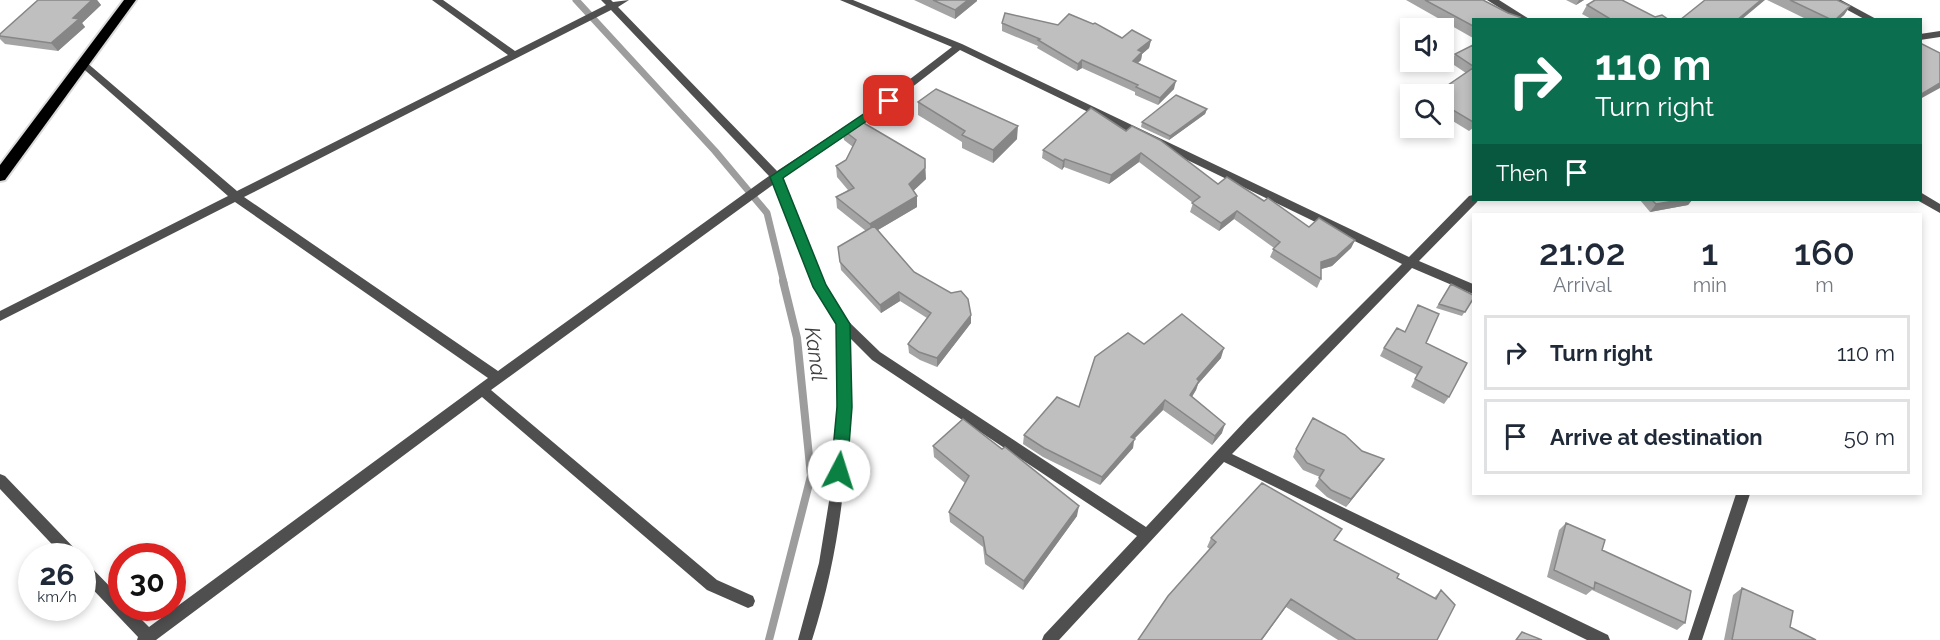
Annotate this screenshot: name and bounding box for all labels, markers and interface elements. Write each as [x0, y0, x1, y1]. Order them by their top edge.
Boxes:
map controls [1400, 18, 1454, 138]
button: sound [1400, 18, 1454, 72]
text: 110 m [1595, 41, 1711, 90]
icon: right [1496, 42, 1574, 120]
pin [863, 75, 914, 126]
icon: arrive [872, 84, 905, 117]
button: search [1400, 84, 1454, 138]
text: Turn right [1595, 91, 1714, 122]
icon: arrive [1560, 156, 1593, 189]
text: Then [1496, 160, 1548, 186]
text: 21:02 [1539, 231, 1626, 273]
text: 1 [1701, 231, 1718, 273]
text: 160 [1794, 231, 1855, 273]
text: Arrival [1553, 273, 1612, 297]
text: min [1693, 273, 1727, 297]
text: m [1815, 273, 1834, 297]
water label: Kanal [800, 325, 832, 383]
icon: right [1499, 336, 1532, 369]
text: Turn right [1550, 340, 1653, 366]
text: 110 m [1837, 340, 1895, 366]
icon: arrive [1499, 420, 1532, 453]
text: Arrive at destination [1550, 424, 1763, 450]
text: 50 m [1844, 424, 1895, 450]
position arrow [807, 439, 871, 503]
speed limit sign: 30 [108, 543, 186, 621]
text: 26 [39, 557, 75, 592]
text: km/h [37, 588, 77, 606]

